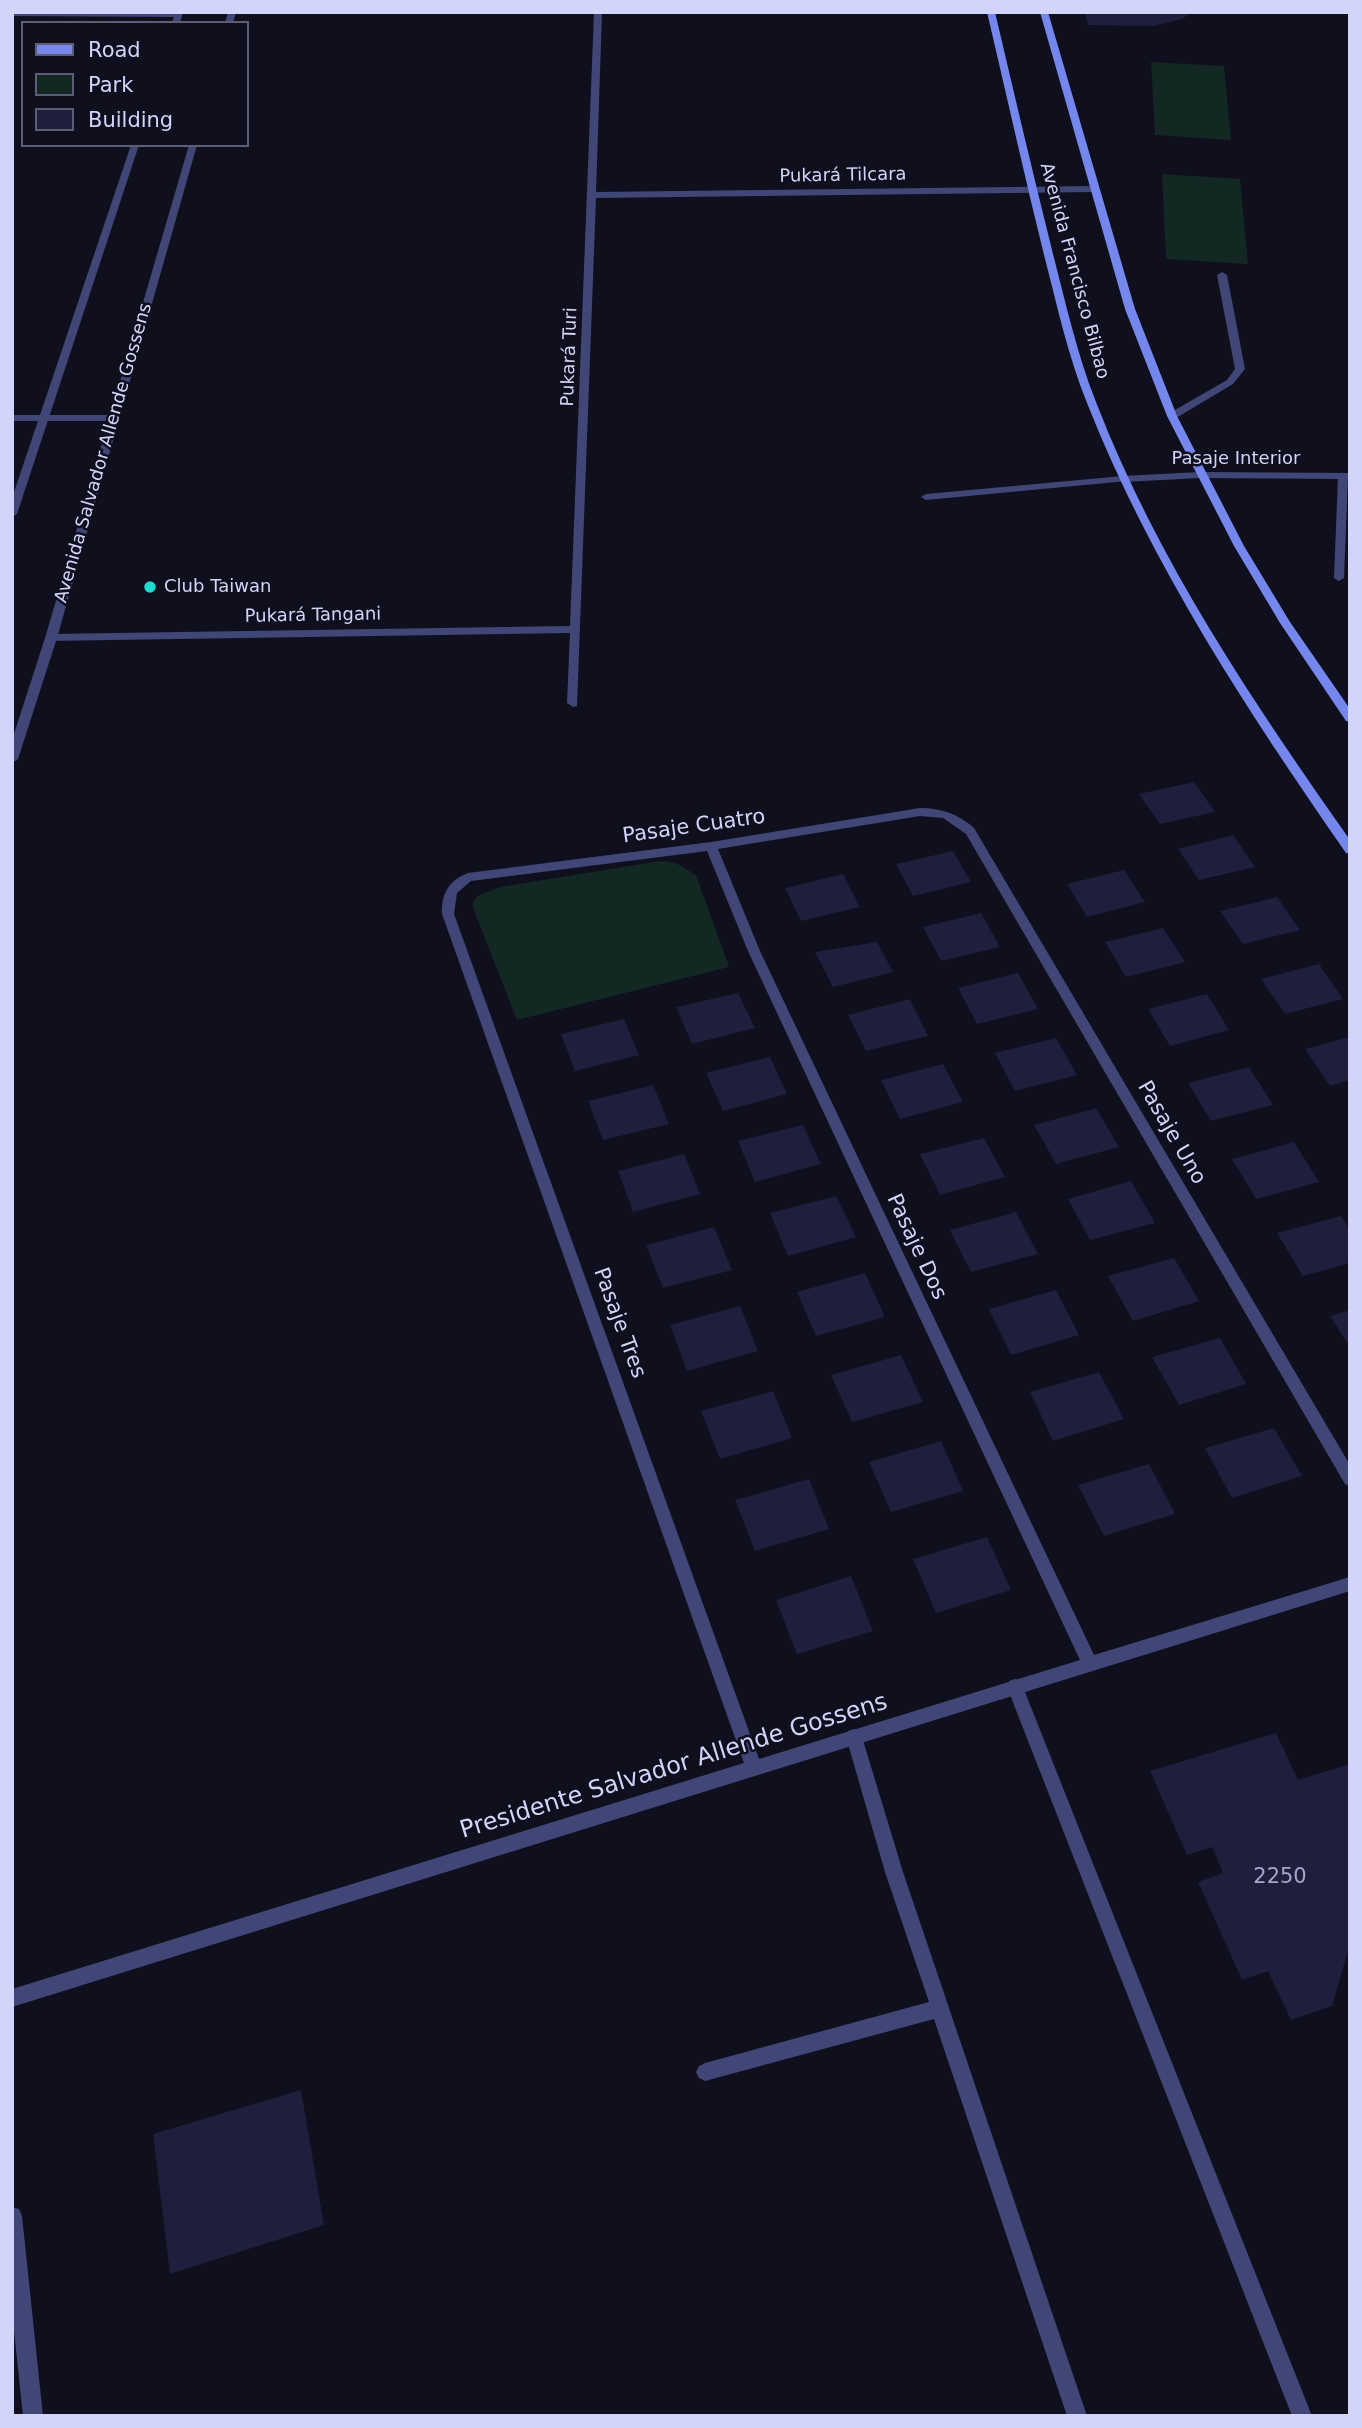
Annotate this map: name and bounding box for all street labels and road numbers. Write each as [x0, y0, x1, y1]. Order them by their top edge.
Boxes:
street label: Avenida Francisco Bilbao [1035, 160, 1113, 382]
street label: Pukará Tilcara [779, 164, 907, 188]
street label: Avenida Salvador Allende Gossens [51, 301, 157, 605]
street label: Pukará Turi [557, 307, 583, 407]
street label: Pasaje Interior [1172, 448, 1300, 470]
street label: Pukará Tangani [245, 604, 381, 628]
street label: Pasaje Cuatro [621, 805, 767, 849]
street label: Pasaje Uno [1131, 1077, 1211, 1189]
street label: Pasaje Dos [881, 1190, 951, 1304]
street label: Pasaje Tres [587, 1264, 651, 1382]
street label: Presidente Salvador Allende Gossens [457, 1688, 891, 1846]

